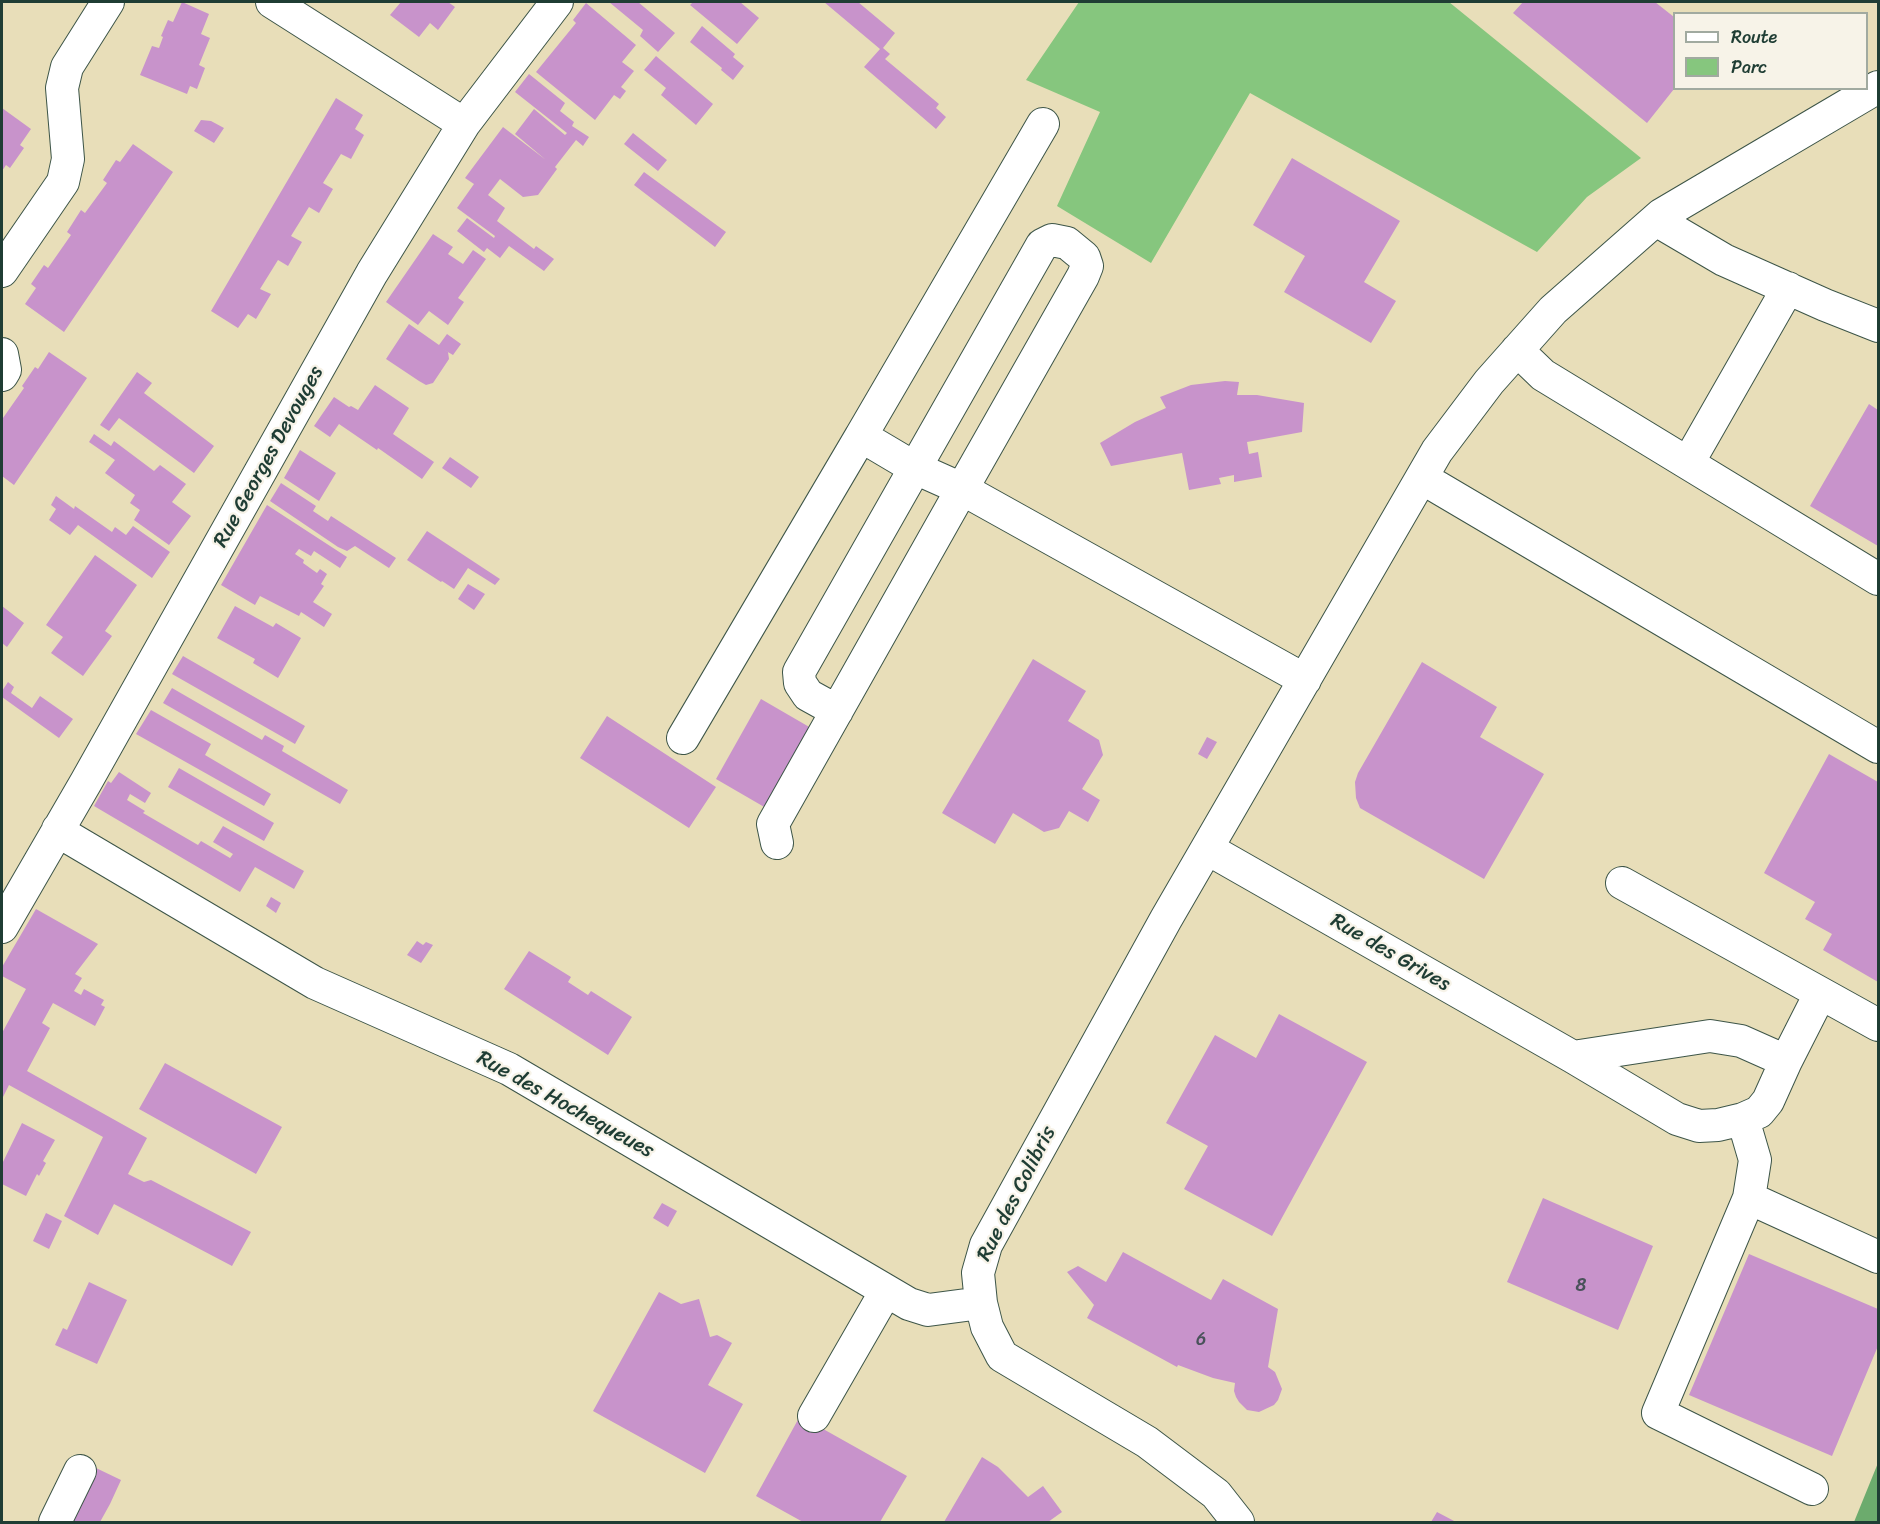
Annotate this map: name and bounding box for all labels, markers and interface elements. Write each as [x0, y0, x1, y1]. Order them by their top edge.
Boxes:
legend [1673, 12, 1868, 90]
text: Route [1731, 21, 1777, 53]
text: Parc [1731, 51, 1767, 83]
street label: Rue Georges Devouges [209, 362, 329, 552]
street label: Rue des Grives [1326, 909, 1454, 997]
street label: Rue des Hochequeues [472, 1046, 658, 1164]
street label: Rue des Colibris [972, 1122, 1062, 1266]
house number: 8 [1576, 1275, 1586, 1297]
house number: 6 [1196, 1329, 1206, 1351]

